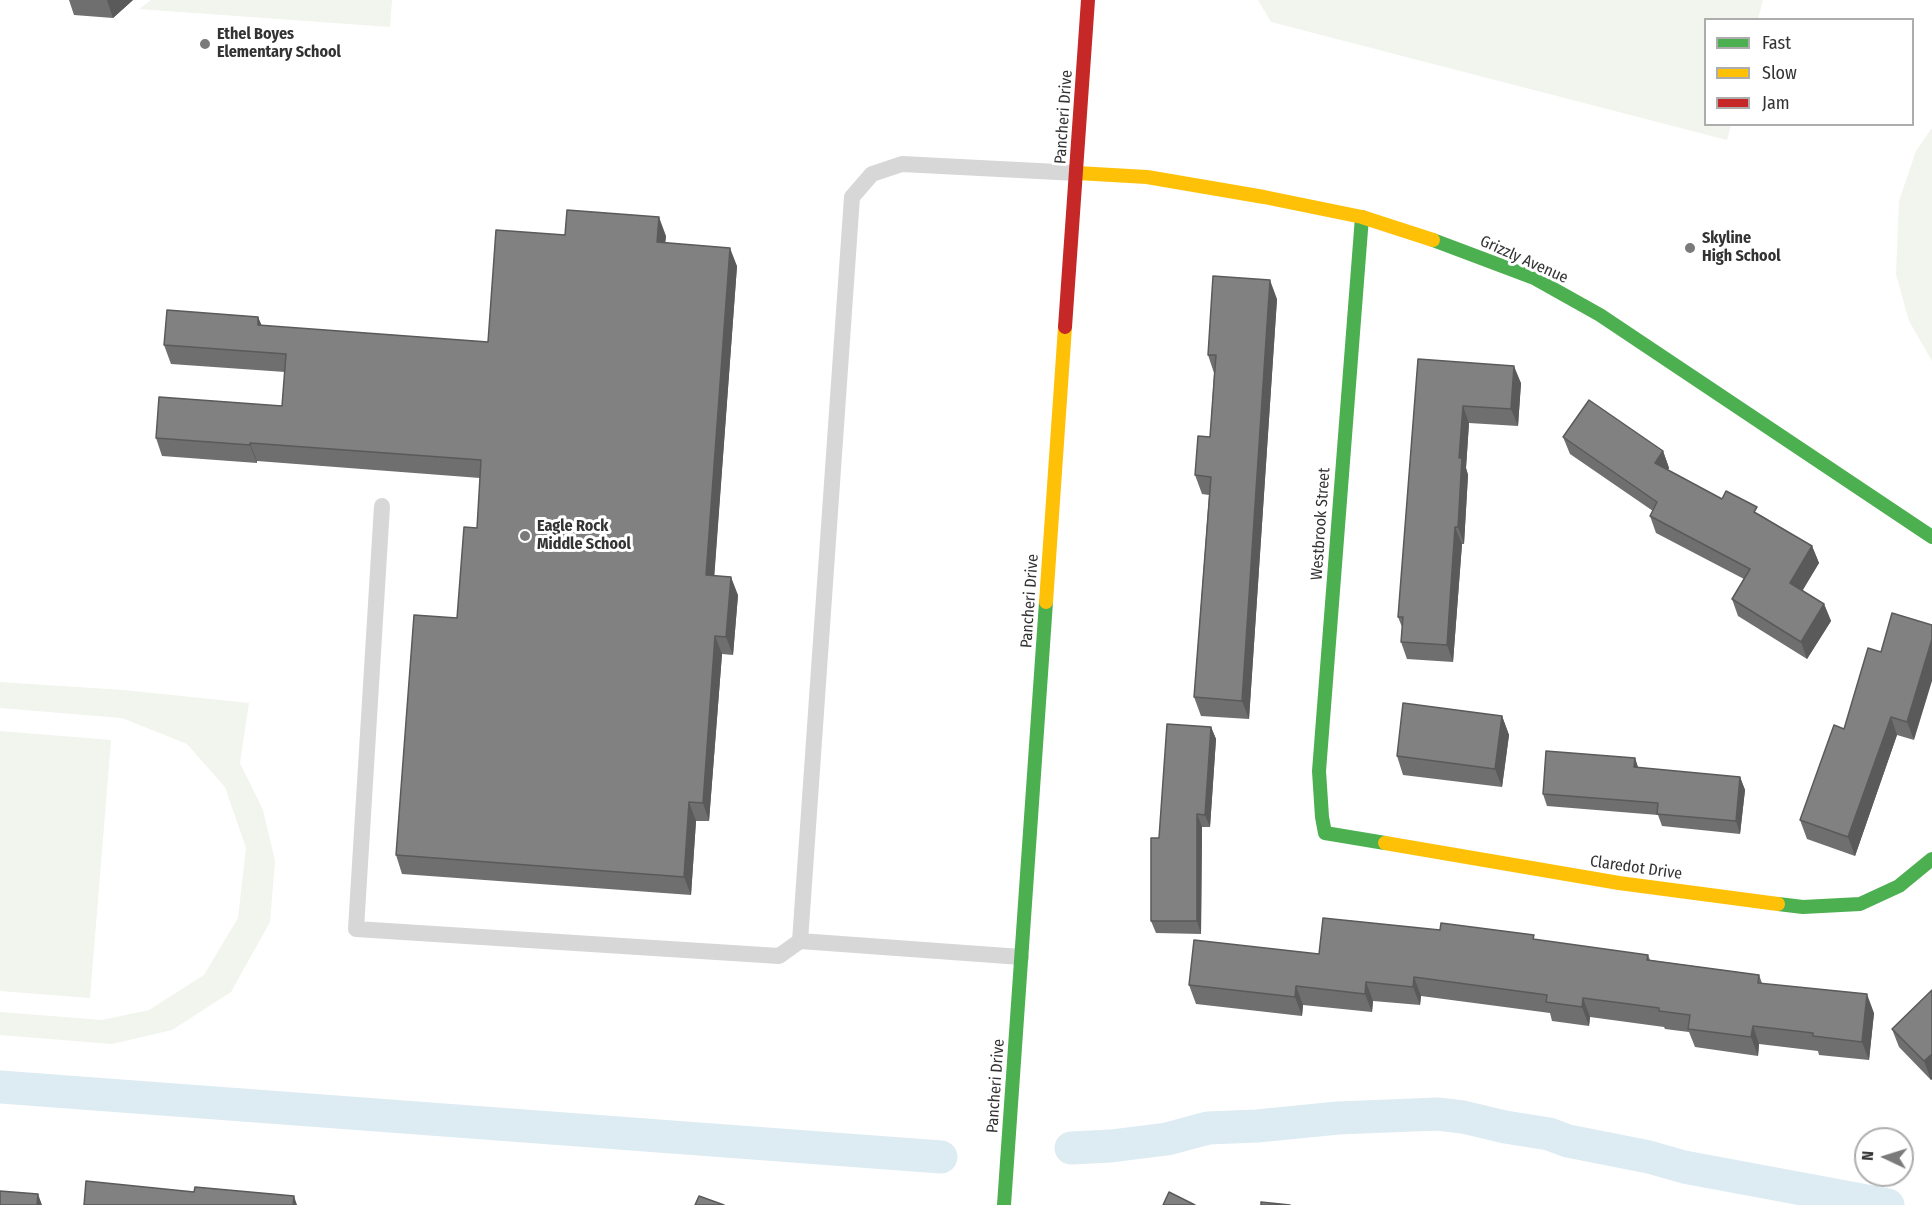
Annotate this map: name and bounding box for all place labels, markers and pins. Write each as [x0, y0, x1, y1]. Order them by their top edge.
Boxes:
place label: Ethel Boyes Elementary School [217, 25, 341, 63]
marker: Ethel Boyes Elementary School [198, 37, 212, 51]
place label: Skyline High School [1702, 229, 1781, 267]
marker: Skyline High School [1683, 241, 1697, 255]
place label: Eagle Rock Middle School [537, 517, 631, 555]
marker: Eagle Rock Middle School [518, 529, 532, 543]

